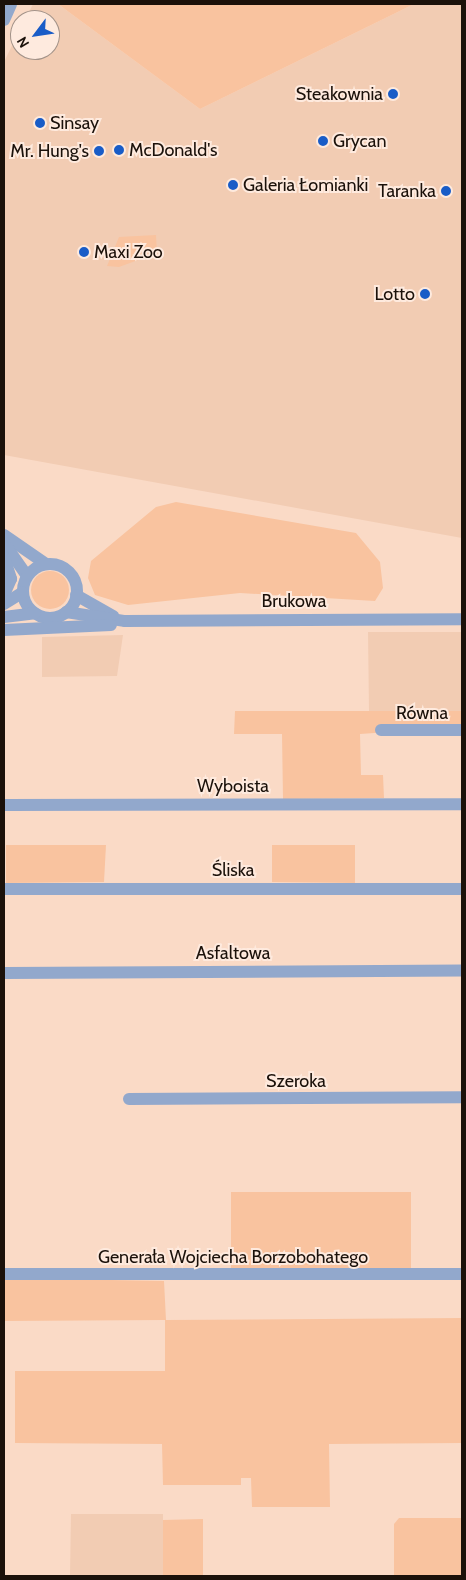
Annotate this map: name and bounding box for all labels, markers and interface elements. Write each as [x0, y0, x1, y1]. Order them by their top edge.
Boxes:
north arrow [10, 10, 60, 60]
text: N [13, 33, 33, 51]
place label: Steakownia [296, 83, 383, 105]
marker: Steakownia [387, 88, 399, 100]
place label: Sinsay [50, 112, 99, 134]
marker: Sinsay [34, 117, 46, 129]
place label: Grycan [333, 130, 386, 152]
marker: Grycan [317, 135, 329, 147]
place label: McDonald's [129, 139, 217, 161]
place label: Mr. Hung's [10, 140, 89, 162]
marker: McDonald's [113, 144, 125, 156]
marker: Mr. Hung's [93, 145, 105, 157]
place label: Galeria Łomianki [243, 174, 368, 196]
marker: Galeria Łomianki [227, 179, 239, 191]
place label: Taranka [378, 180, 436, 202]
marker: Taranka [440, 185, 452, 197]
place label: Maxi Zoo [94, 241, 163, 263]
marker: Maxi Zoo [78, 246, 90, 258]
place label: Lotto [374, 283, 415, 305]
marker: Lotto [419, 288, 431, 300]
street label: Brukowa [262, 590, 326, 612]
street label: Równa [396, 702, 448, 724]
street label: Wyboista [197, 775, 269, 797]
street label: Śliska [212, 859, 254, 881]
street label: Asfaltowa [196, 942, 270, 964]
street label: Szeroka [266, 1070, 326, 1092]
street label: Generała Wojciecha Borzobohatego [98, 1246, 368, 1268]

